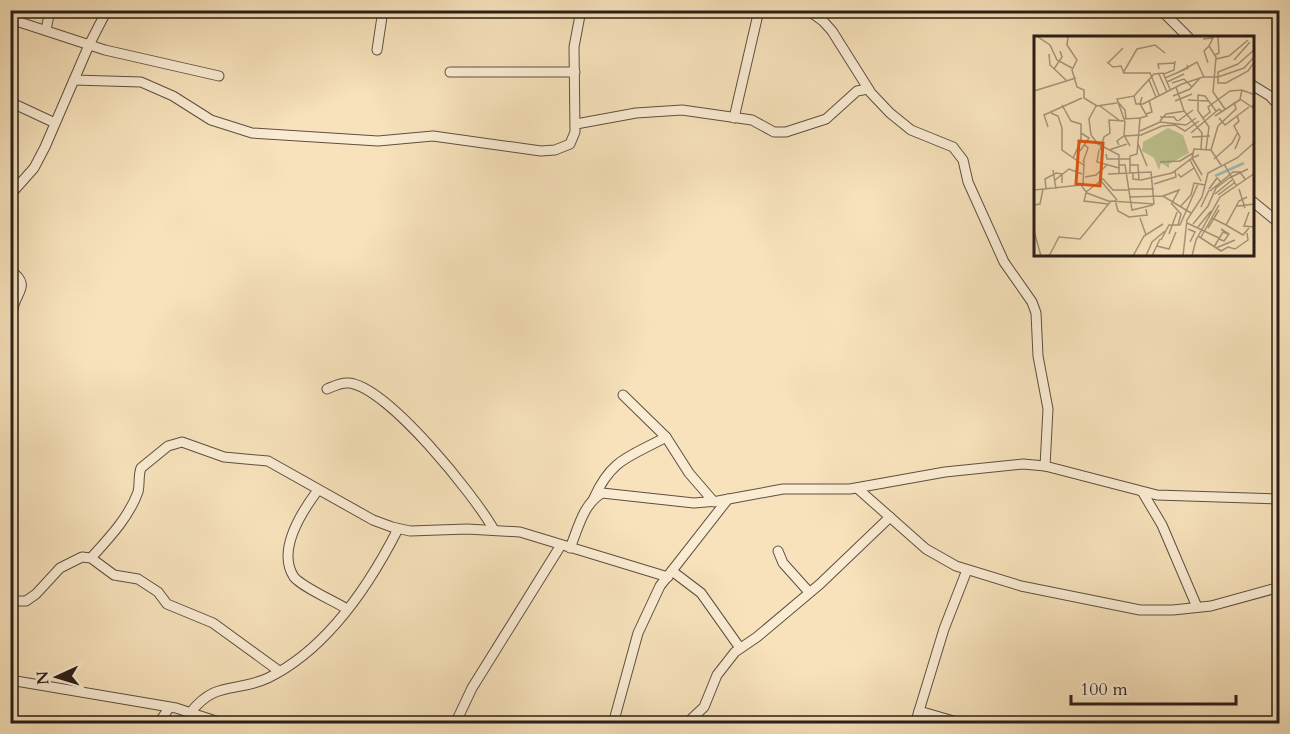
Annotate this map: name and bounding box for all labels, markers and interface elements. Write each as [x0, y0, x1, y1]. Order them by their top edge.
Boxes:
inset map [1034, 36, 1254, 256]
north arrow [27, 647, 87, 707]
scale bar [1071, 668, 1236, 706]
text: N [32, 670, 54, 686]
text: 100 m [1080, 677, 1128, 702]

